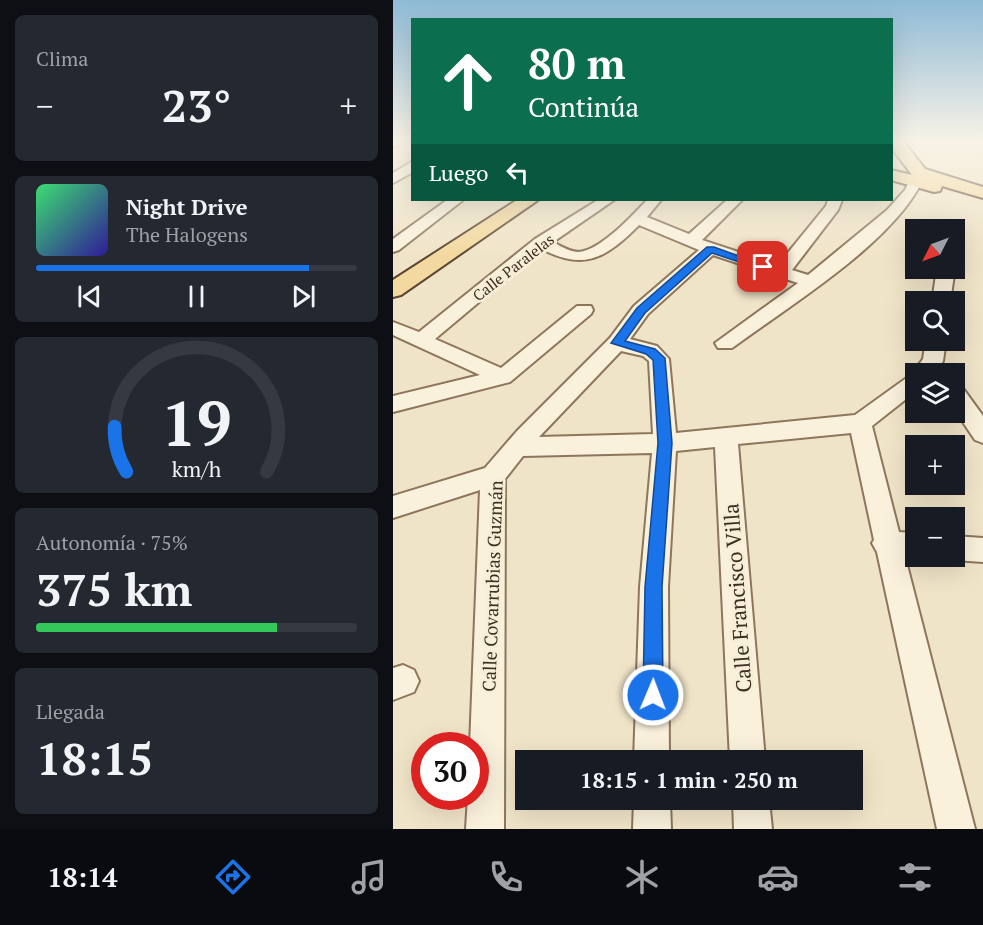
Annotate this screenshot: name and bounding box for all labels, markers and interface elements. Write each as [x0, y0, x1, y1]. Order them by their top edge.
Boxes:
text: 80 m [528, 35, 626, 91]
icon: ahead [429, 42, 507, 120]
text: Clima [36, 45, 88, 72]
text: 23° [162, 75, 231, 135]
text: − [36, 84, 54, 127]
text: + [339, 84, 357, 127]
text: Continúa [528, 89, 639, 125]
icon: left [501, 156, 534, 189]
text: Luego [429, 158, 489, 187]
text: Night Drive [126, 192, 248, 221]
north arrow [905, 219, 965, 279]
map controls [905, 219, 965, 567]
text: The Halogens [126, 221, 248, 248]
street label: Calle Paralelas [468, 229, 558, 305]
pin [737, 241, 788, 292]
icon: arrive [746, 250, 779, 283]
icon: previous [73, 280, 106, 313]
icon: pause [180, 280, 213, 313]
icon: next [287, 280, 320, 313]
button: search [905, 291, 965, 351]
button: layers [905, 363, 965, 423]
text: 19 [161, 381, 232, 464]
button: + [905, 435, 965, 495]
text: km/h [172, 455, 222, 483]
street label: Calle Covarrubias Guzmán [476, 480, 508, 692]
street label: Calle Francisco Villa [716, 502, 758, 694]
button: − [905, 507, 965, 567]
text: Autonomía · 75% [36, 529, 188, 556]
text: 375 km [36, 559, 192, 619]
position arrow [621, 663, 685, 727]
text: Llegada [36, 698, 105, 725]
text: 18:15 [36, 728, 153, 788]
speed limit sign: 30 [411, 732, 489, 810]
text: 18:15 · 1 min · 250 m [580, 765, 798, 794]
icon: directions [212, 856, 254, 898]
icon: music [348, 856, 390, 898]
icon: phone [485, 856, 527, 898]
icon: climate [621, 856, 663, 898]
icon: car [757, 856, 799, 898]
icon: filters [894, 856, 936, 898]
text: 18:14 [47, 859, 117, 895]

